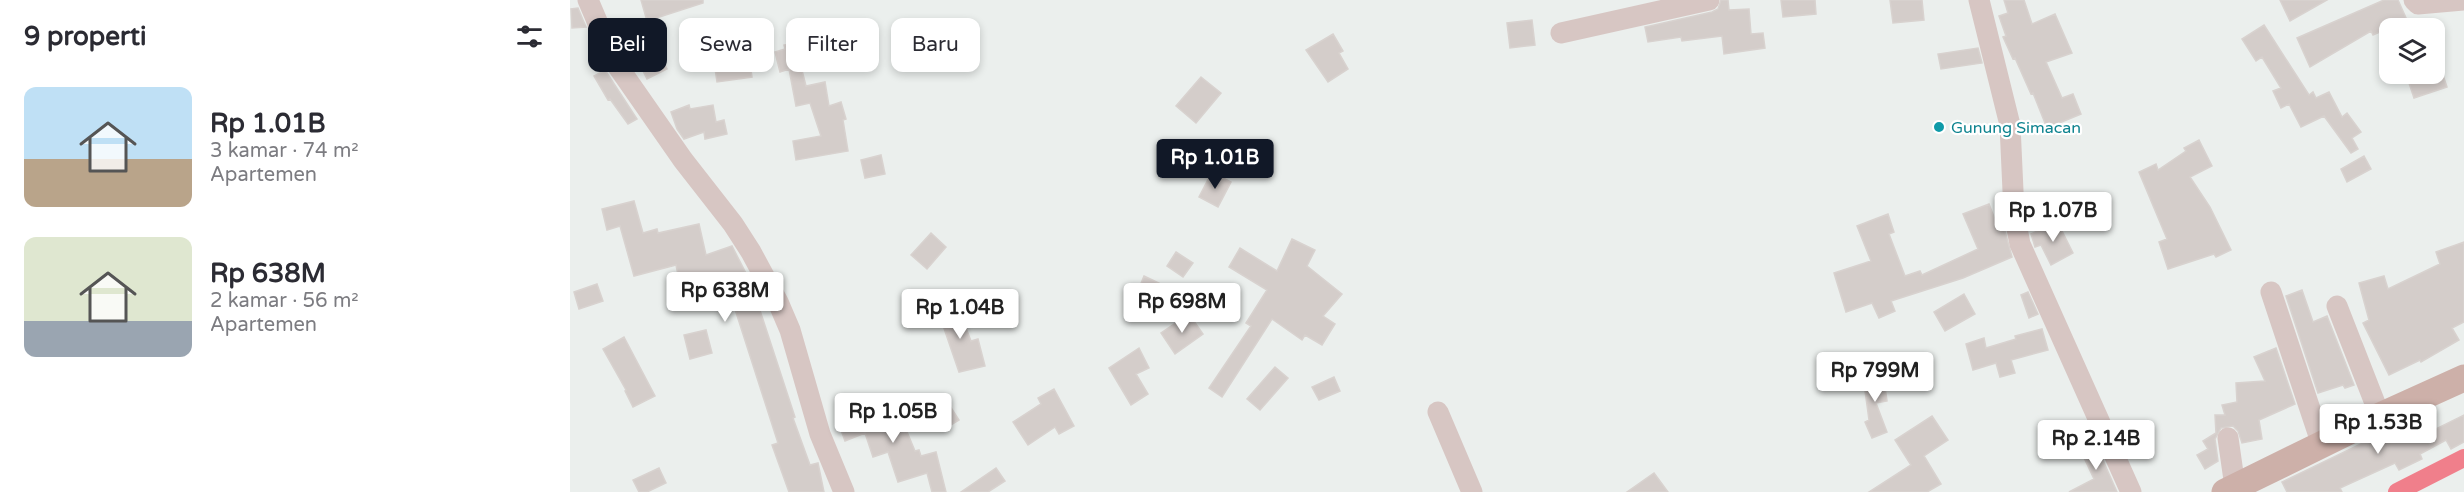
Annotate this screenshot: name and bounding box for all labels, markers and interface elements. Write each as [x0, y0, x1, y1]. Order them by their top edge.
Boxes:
chip: Beli [588, 18, 667, 72]
chip: Sewa [679, 18, 774, 72]
chip: Filter [786, 18, 879, 72]
chip: Baru [891, 18, 980, 72]
map controls [2379, 18, 2445, 84]
button: layers [2379, 18, 2445, 84]
icon: filters [513, 20, 546, 53]
text: 9 properti [24, 21, 146, 52]
text: Rp 1.01B [210, 108, 325, 139]
icon: home [72, 111, 144, 183]
place label: Gunung Simacan [1951, 118, 2081, 138]
marker: Gunung Simacan [1932, 120, 1946, 134]
text: 3 kamar · 74 m² [210, 139, 359, 163]
pin: Rp 1.01B [1153, 139, 1277, 190]
text: Rp 1.01B [1171, 146, 1259, 170]
text: Apartemen [210, 163, 317, 187]
pin: Rp 1.07B [1991, 192, 2115, 243]
text: Rp 1.07B [2009, 199, 2097, 223]
text: Rp 638M [210, 258, 326, 289]
icon: home [72, 261, 144, 333]
pin: Rp 638M [670, 272, 780, 323]
text: Rp 638M [680, 279, 770, 303]
pin: Rp 698M [1127, 283, 1237, 334]
text: 2 kamar · 56 m² [210, 289, 359, 313]
pin: Rp 1.04B [898, 289, 1022, 340]
text: Rp 698M [1137, 290, 1227, 314]
text: Rp 1.04B [916, 296, 1004, 320]
text: Apartemen [210, 313, 317, 337]
pin: Rp 799M [1820, 352, 1930, 403]
text: Rp 799M [1830, 359, 1920, 383]
pin: Rp 1.05B [831, 393, 955, 444]
text: Rp 1.05B [849, 400, 937, 424]
pin: Rp 1.53B [2316, 404, 2440, 455]
text: Rp 1.53B [2334, 411, 2422, 435]
pin: Rp 2.14B [2034, 420, 2158, 471]
text: Rp 2.14B [2052, 427, 2140, 451]

